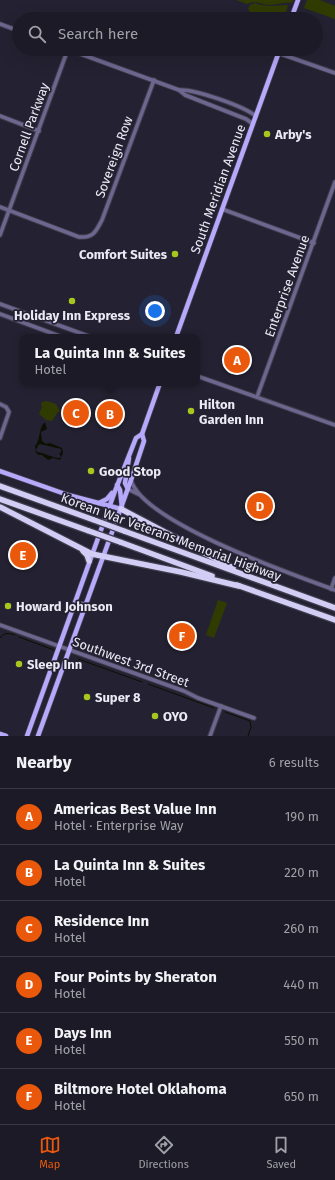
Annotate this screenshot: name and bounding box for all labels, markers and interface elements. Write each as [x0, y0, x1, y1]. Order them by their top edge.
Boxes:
search box [12, 12, 323, 56]
icon: search [26, 23, 48, 45]
text: Search here [58, 25, 138, 43]
street label: Cornell Parkway [6, 80, 52, 173]
street label: Sovereign Row [92, 113, 136, 200]
street label: South Meridian Avenue [188, 122, 248, 256]
place label: Arby's [274, 127, 312, 142]
marker: Arby's [262, 129, 272, 139]
street label: Enterprise Avenue [262, 233, 312, 339]
place label: Comfort Suites [79, 247, 168, 262]
marker: Comfort Suites [170, 249, 180, 259]
marker: Holiday Inn Express [67, 296, 77, 306]
your location [145, 301, 165, 321]
place label: Holiday Inn Express [14, 308, 131, 323]
popup [20, 334, 200, 386]
text: La Quinta Inn & Suites [34, 344, 186, 362]
pin: A [224, 345, 250, 375]
text: Hotel [34, 362, 66, 377]
place label: Hilton Garden Inn [199, 397, 264, 427]
pin: C [63, 398, 89, 428]
pin: B [97, 399, 123, 429]
marker: Hilton Garden Inn [186, 406, 196, 416]
place label: Good Stop [99, 464, 161, 479]
marker: Good Stop [86, 466, 96, 476]
street label: Korean War Veterans Memorial Highway [59, 490, 284, 584]
pin: D [247, 491, 273, 521]
pin: E [10, 540, 36, 570]
place label: Howard Johnson [16, 599, 113, 614]
marker: Howard Johnson [3, 601, 13, 611]
pin: F [169, 621, 195, 651]
street label: Southwest 3rd Street [71, 634, 192, 690]
place label: Sleep Inn [27, 657, 82, 672]
marker: Sleep Inn [14, 659, 24, 669]
place label: Super 8 [95, 690, 141, 705]
marker: Super 8 [82, 692, 92, 702]
place label: OYO [163, 709, 188, 724]
marker: OYO [150, 711, 160, 721]
text: Nearby [16, 752, 71, 773]
text: 6 results [269, 755, 319, 770]
text: Americas Best Value Inn [54, 800, 217, 818]
text: A [25, 809, 33, 824]
text: 190 m [285, 809, 319, 824]
text: Hotel · Enterprise Way [54, 818, 184, 833]
text: La Quinta Inn & Suites [54, 856, 205, 874]
text: B [25, 865, 33, 880]
text: 220 m [284, 865, 319, 880]
text: Hotel [54, 874, 86, 889]
text: Residence Inn [54, 912, 149, 930]
text: C [25, 921, 33, 936]
text: 260 m [284, 921, 319, 936]
text: Hotel [54, 930, 86, 945]
text: Four Points by Sheraton [54, 968, 217, 986]
text: D [25, 977, 33, 992]
text: 440 m [283, 977, 319, 992]
text: Hotel [54, 986, 86, 1001]
text: Days Inn [54, 1024, 112, 1042]
text: E [26, 1033, 32, 1048]
text: 550 m [284, 1033, 319, 1048]
text: Hotel [54, 1042, 86, 1057]
text: Biltmore Hotel Oklahoma [54, 1080, 227, 1098]
text: F [26, 1089, 32, 1104]
text: 650 m [284, 1089, 319, 1104]
text: Hotel [54, 1098, 86, 1113]
tab: Map [39, 1134, 61, 1171]
tab: Directions [138, 1134, 189, 1171]
tab: Saved [266, 1134, 296, 1171]

